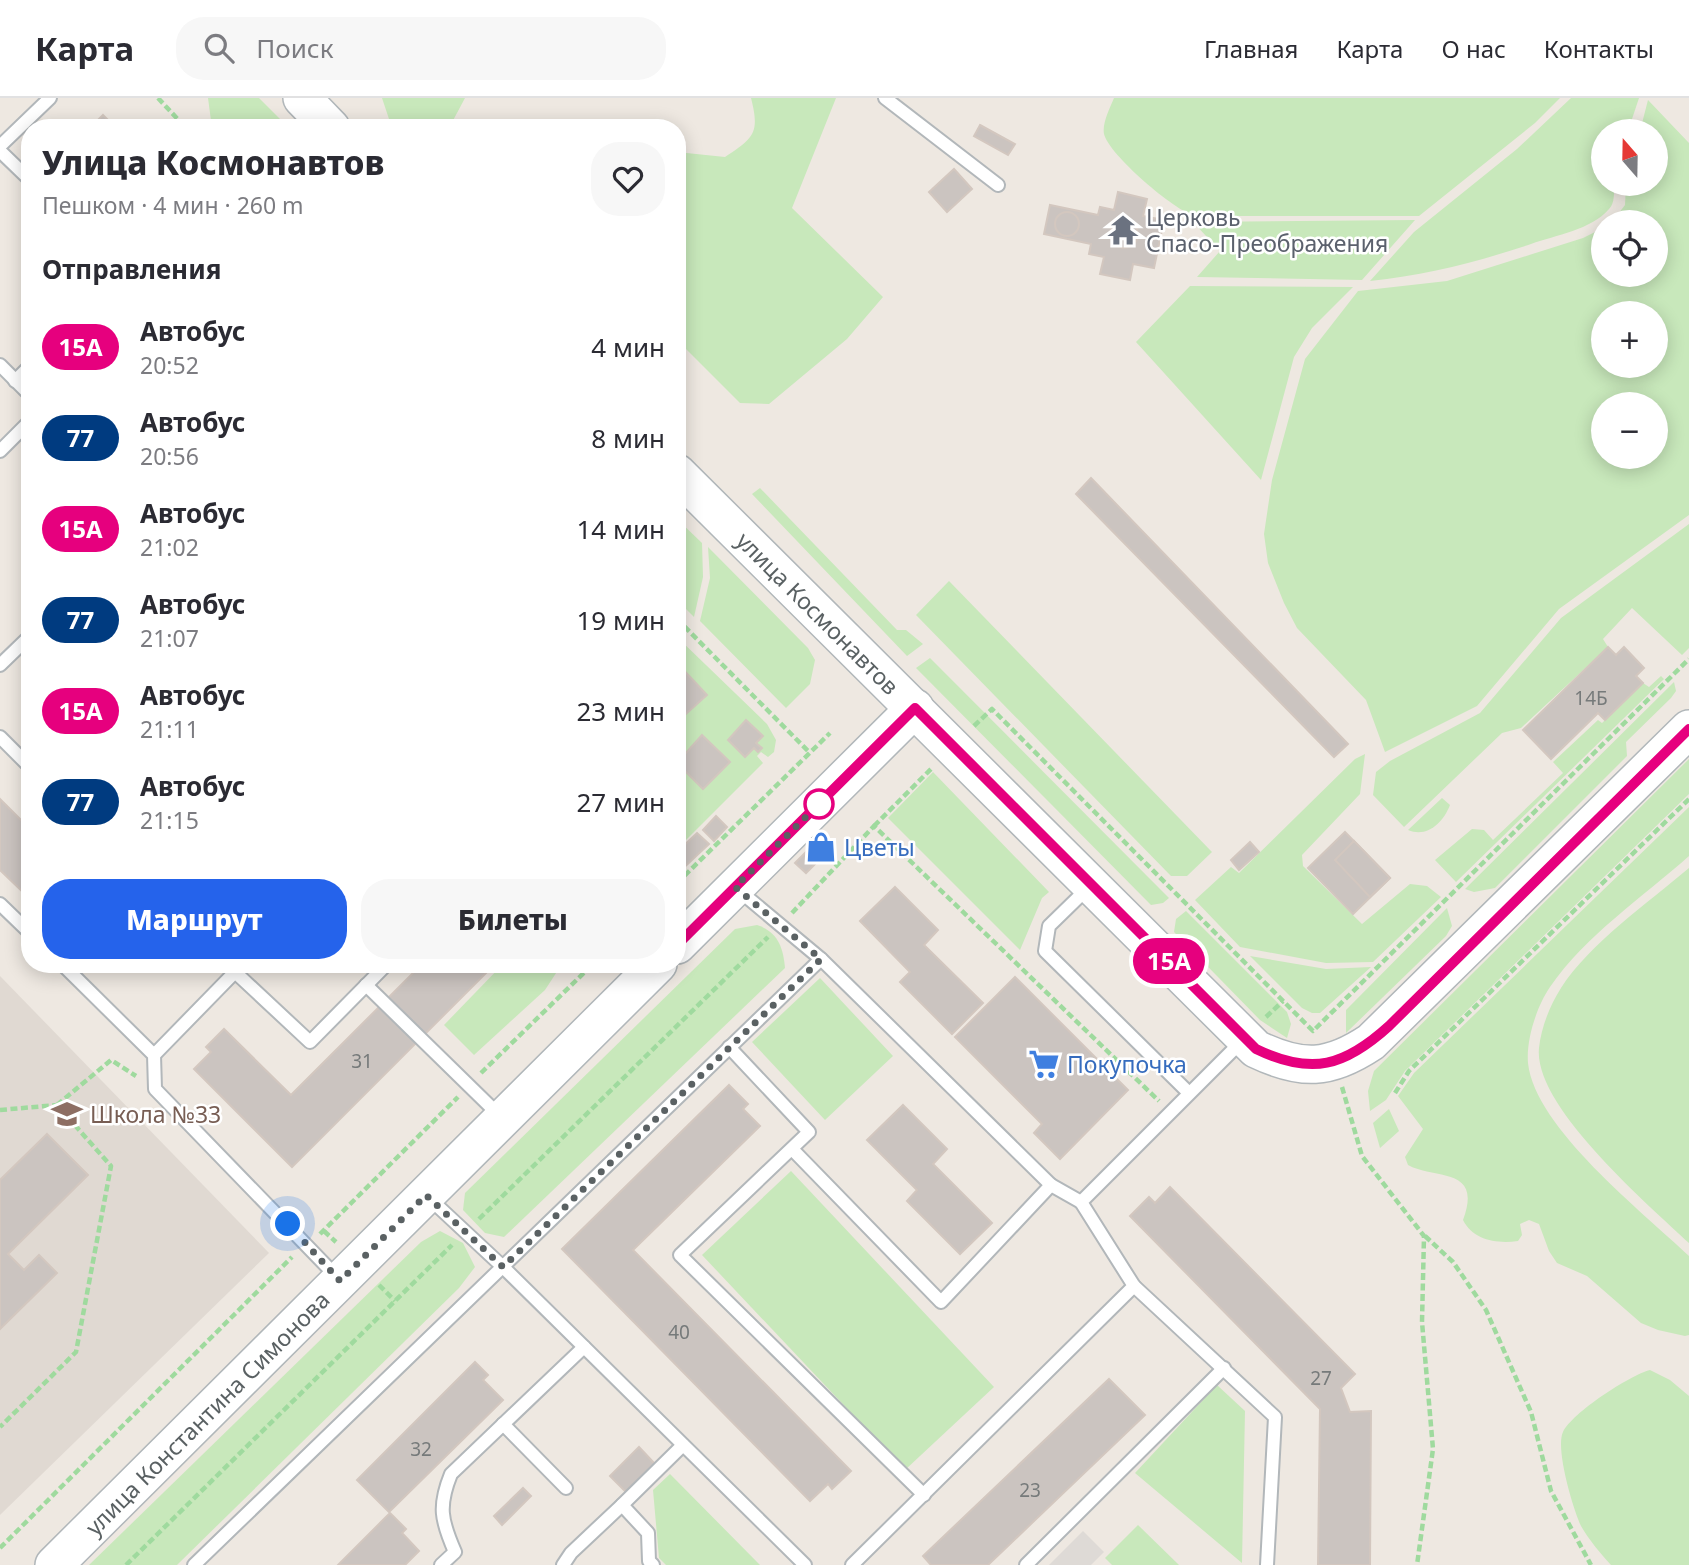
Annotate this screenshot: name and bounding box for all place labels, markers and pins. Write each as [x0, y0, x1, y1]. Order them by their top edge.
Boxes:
place label: Церковь Спасо-Преображения [1146, 201, 1388, 259]
temple icon: Церковь Спасо-Преображения [1106, 213, 1140, 247]
unlabelled marker [804, 789, 834, 819]
shop icon: Цветы [804, 830, 838, 864]
place label: Цветы [844, 831, 915, 863]
supermarket icon: Покупочка [1027, 1047, 1061, 1081]
place label: Покупочка [1067, 1048, 1187, 1080]
school or university icon: Школа №33 [50, 1097, 84, 1131]
place label: Школа №33 [90, 1098, 221, 1130]

